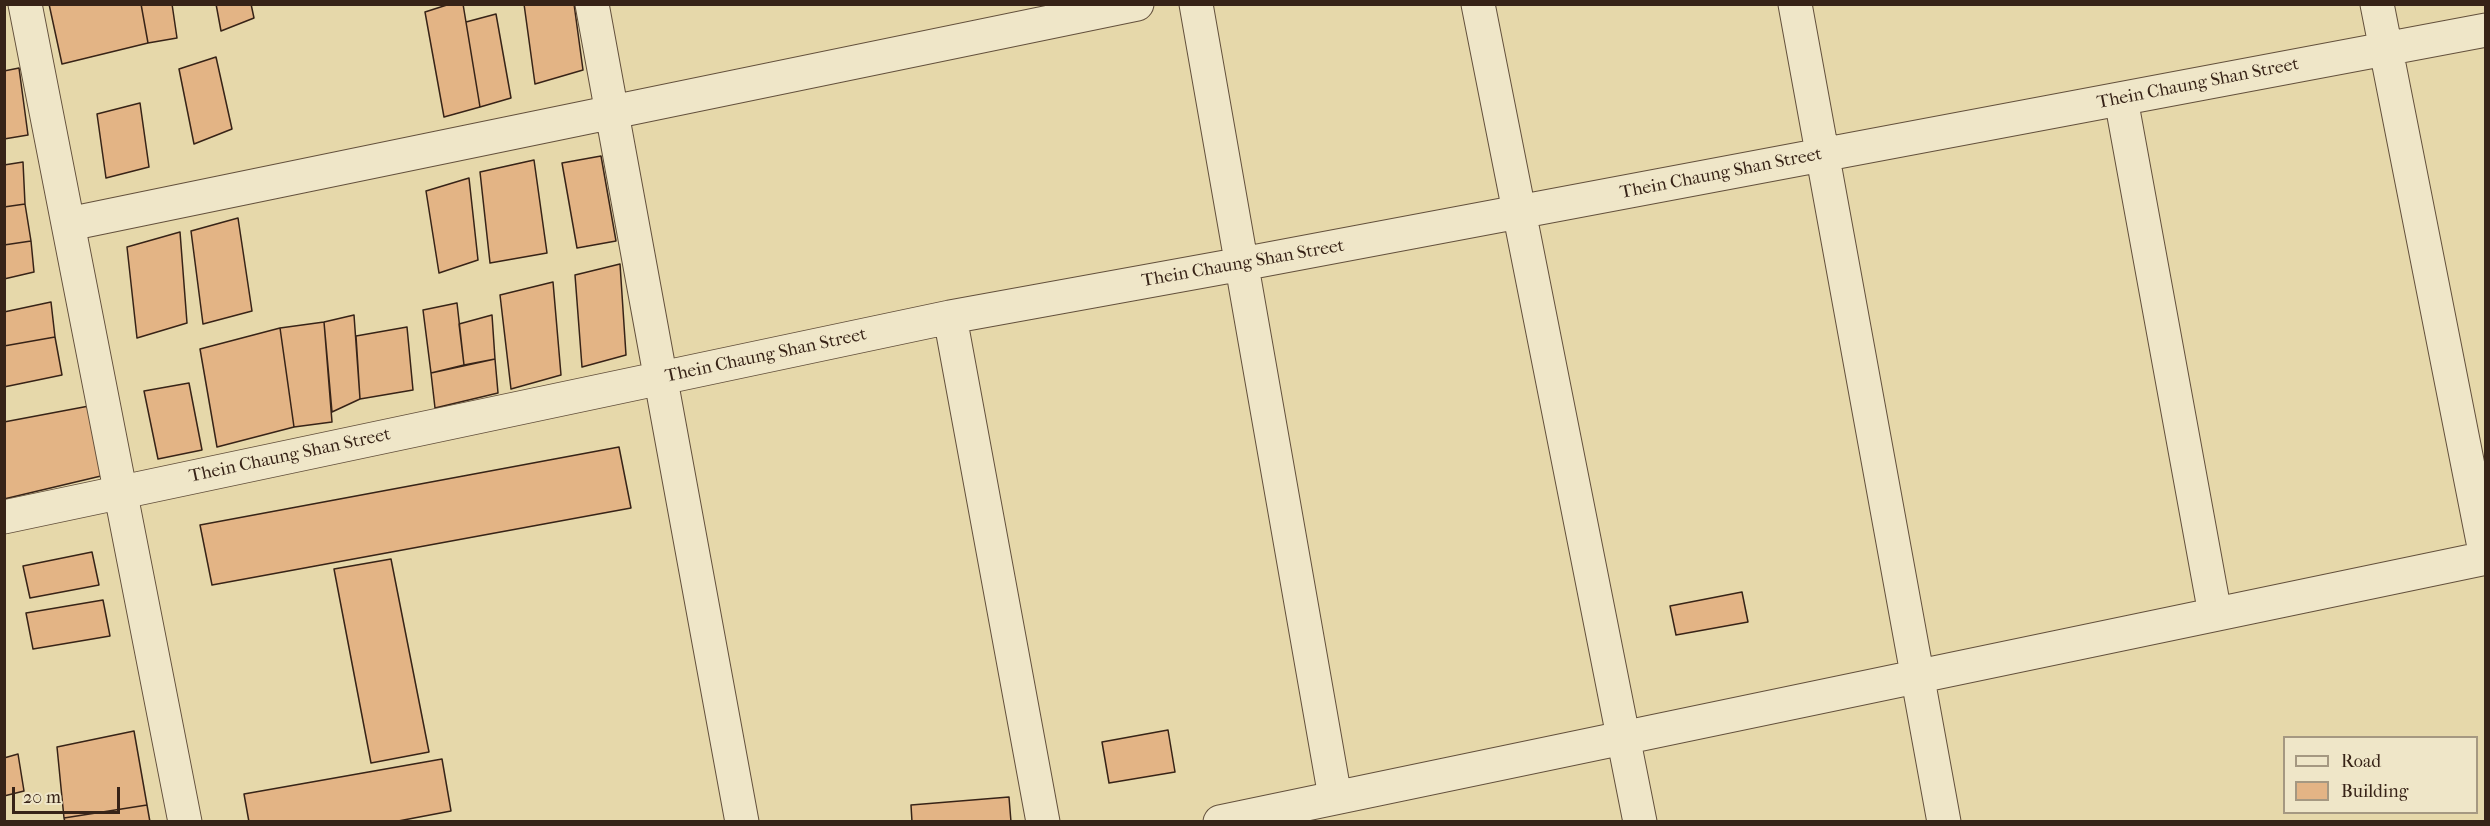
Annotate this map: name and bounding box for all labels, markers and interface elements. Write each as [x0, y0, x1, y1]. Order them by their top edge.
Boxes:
street label: Thein Chaung Shan Street [2095, 54, 2301, 114]
street label: Thein Chaung Shan Street [1618, 144, 1824, 204]
street label: Thein Chaung Shan Street [1140, 236, 1346, 292]
street label: Thein Chaung Shan Street [663, 324, 869, 388]
street label: Thein Chaung Shan Street [187, 424, 393, 488]
legend [2283, 736, 2478, 814]
text: Road [2341, 751, 2381, 772]
scale bar [15, 775, 123, 813]
text: Building [2341, 781, 2408, 802]
text: 20 m [23, 787, 61, 808]

